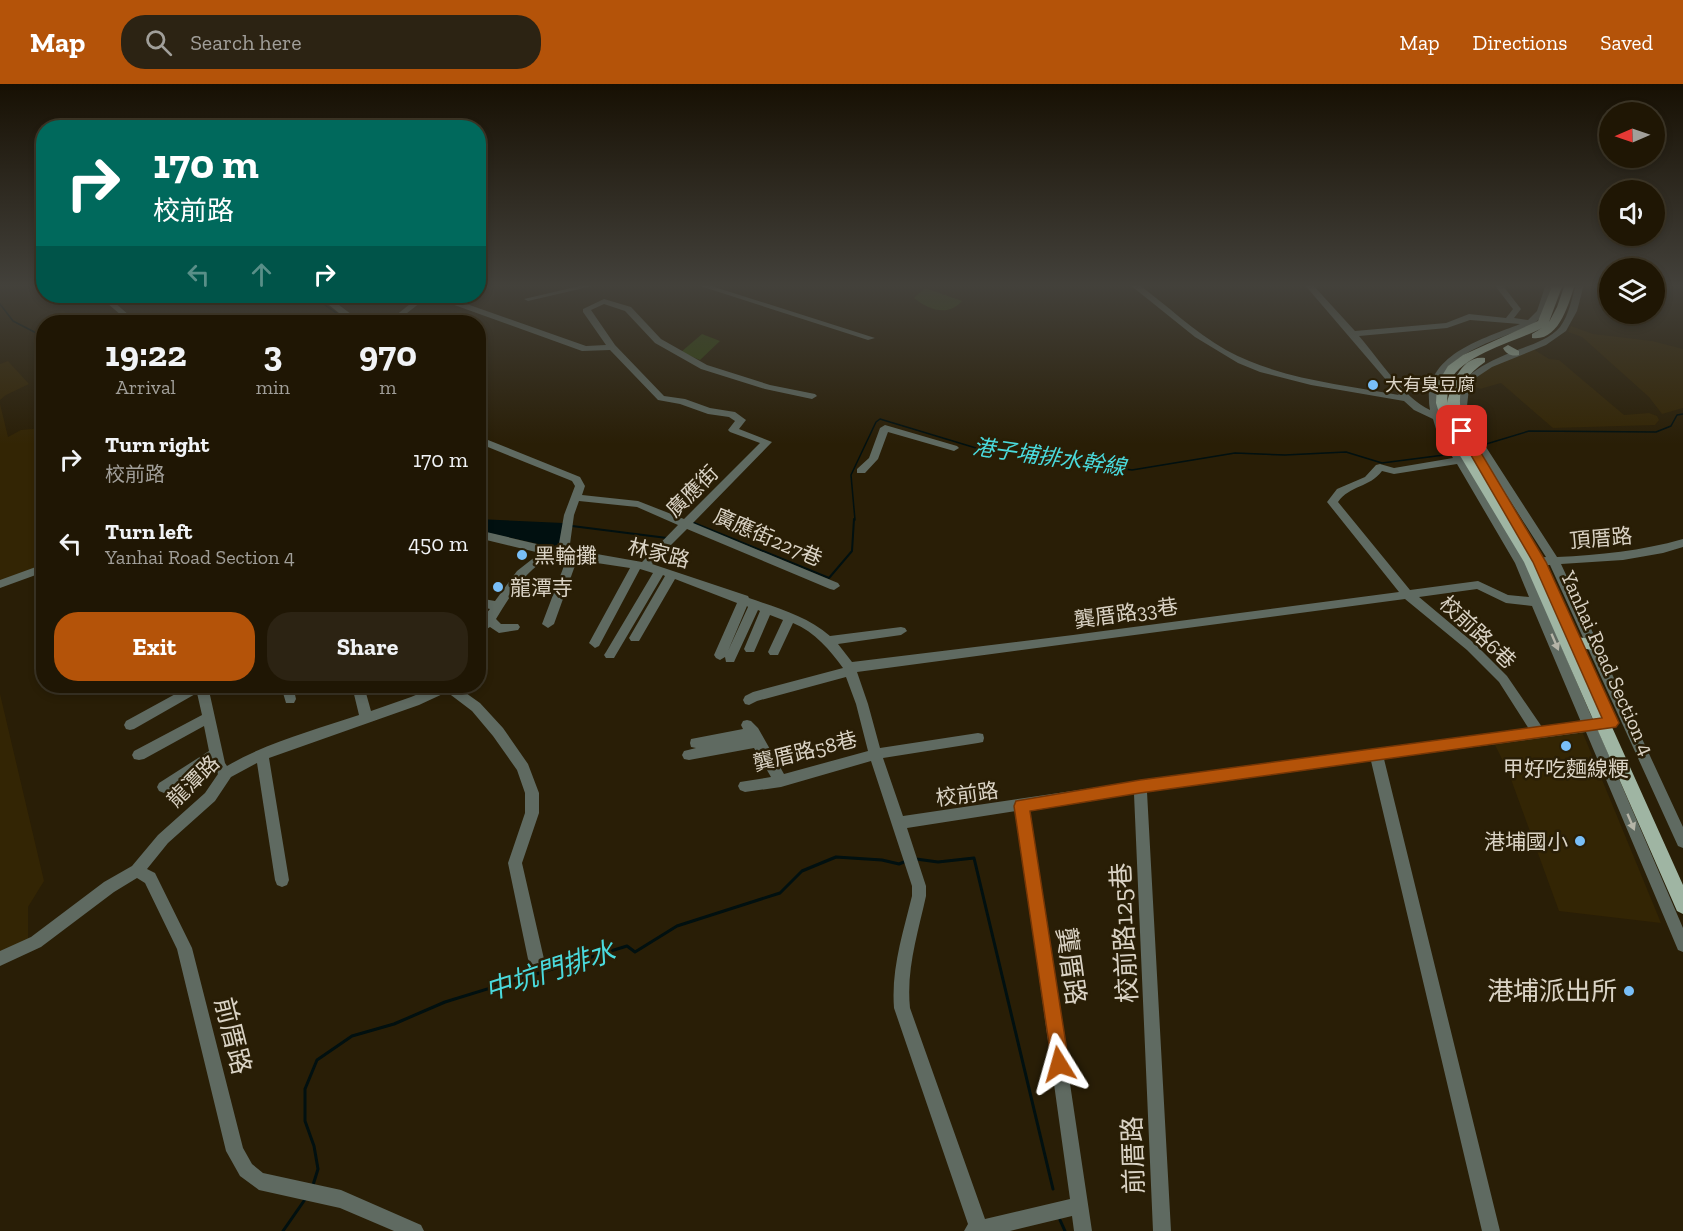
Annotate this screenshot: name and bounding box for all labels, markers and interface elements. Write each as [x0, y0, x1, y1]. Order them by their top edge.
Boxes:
search box [121, 15, 541, 69]
text: Map [30, 26, 85, 59]
icon: search [142, 26, 175, 59]
text: Search here [190, 29, 302, 56]
text: Map [1400, 30, 1440, 55]
text: Directions [1473, 30, 1567, 55]
text: Saved [1600, 30, 1653, 55]
north arrow [1599, 102, 1665, 168]
map controls [1599, 102, 1665, 324]
text: 170 m [153, 138, 259, 189]
icon: right [54, 144, 132, 222]
button: sound [1599, 180, 1665, 246]
text: 校前路 [153, 195, 234, 227]
icon: left [182, 258, 215, 291]
icon: ahead [245, 258, 278, 291]
icon: right [308, 258, 341, 291]
button: layers [1599, 258, 1665, 324]
text: 19:22 [105, 332, 187, 375]
text: 3 [263, 332, 282, 375]
text: 970 [359, 332, 417, 375]
place label: 大有臭豆腐 [1385, 374, 1475, 396]
text: Arrival [116, 375, 176, 399]
text: min [256, 375, 290, 399]
text: m [379, 375, 397, 399]
marker: 大有臭豆腐 [1366, 378, 1380, 392]
pin [1436, 405, 1487, 456]
icon: arrive [1445, 414, 1478, 447]
text: Turn right [105, 431, 209, 458]
water label: 港子埔排水幹線 [971, 433, 1130, 482]
icon: right [54, 443, 87, 476]
text: 170 m [413, 446, 468, 473]
street label: 廣應街 [661, 460, 723, 522]
text: 校前路 [105, 462, 165, 486]
street label: 廣應街227巷 [710, 503, 826, 571]
text: Turn left [105, 518, 192, 545]
street label: 頂厝路 [1569, 523, 1633, 553]
icon: left [54, 527, 87, 560]
text: 450 m [408, 530, 468, 557]
street label: 林家路 [625, 533, 693, 573]
place label: 黑輪攤 [534, 543, 597, 568]
text: Yanhai Road Section 4 [105, 545, 295, 569]
marker: 黑輪攤 [515, 548, 529, 562]
street label: Yanhai Road Section 4 [1556, 566, 1660, 759]
place label: 龍潭寺 [510, 575, 573, 600]
marker: 龍潭寺 [491, 580, 505, 594]
street label: 校前路6巷 [1435, 590, 1521, 674]
street label: 龔厝路33巷 [1072, 593, 1180, 633]
button: Exit [54, 612, 255, 681]
button: Share [267, 612, 468, 681]
one-way arrow [1551, 633, 1560, 651]
street label: 龔厝路58巷 [751, 726, 859, 776]
marker: 甲好吃麵線粳 [1559, 739, 1573, 753]
street label: 龍潭路 [162, 750, 224, 812]
place label: 甲好吃麵線粳 [1503, 756, 1629, 781]
street label: 校前路 [934, 777, 1000, 811]
one-way arrow [1626, 813, 1635, 830]
place label: 港埔國小 [1484, 829, 1568, 854]
marker: 港埔國小 [1573, 834, 1587, 848]
street label: 校前路125巷 [1104, 862, 1144, 1004]
street label: 龔厝路 [1050, 925, 1092, 1007]
water label: 中坑門排水 [481, 935, 620, 1007]
place label: 港埔派出所 [1487, 975, 1617, 1007]
marker: 港埔派出所 [1622, 984, 1636, 998]
street label: 前厝路 [208, 994, 258, 1078]
position arrow [1027, 1032, 1091, 1096]
street label: 前厝路 [1116, 1115, 1150, 1195]

